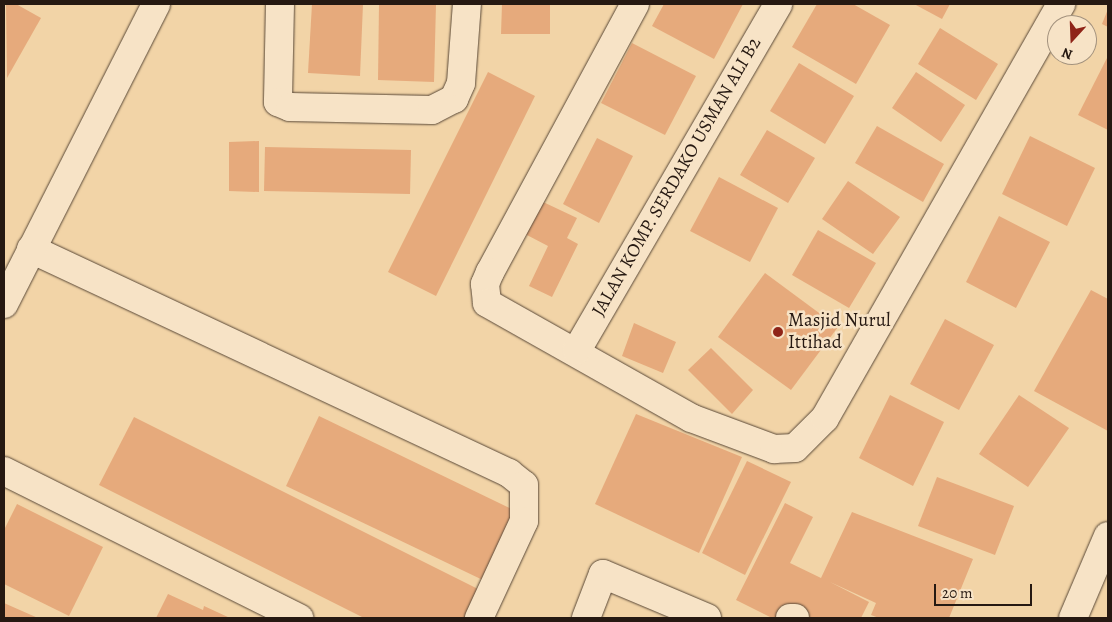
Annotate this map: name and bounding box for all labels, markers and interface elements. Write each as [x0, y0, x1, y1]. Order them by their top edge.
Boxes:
north arrow [1047, 15, 1097, 65]
street label: JALAN KOMP. SERDAKO USMAN ALI B2 [587, 33, 767, 321]
text: N [1059, 43, 1075, 64]
place label: Masjid Nurul Ittihad [788, 310, 891, 354]
marker: Masjid Nurul Ittihad [772, 326, 784, 338]
scale bar [937, 574, 1034, 606]
text: 20 m [942, 583, 973, 603]

